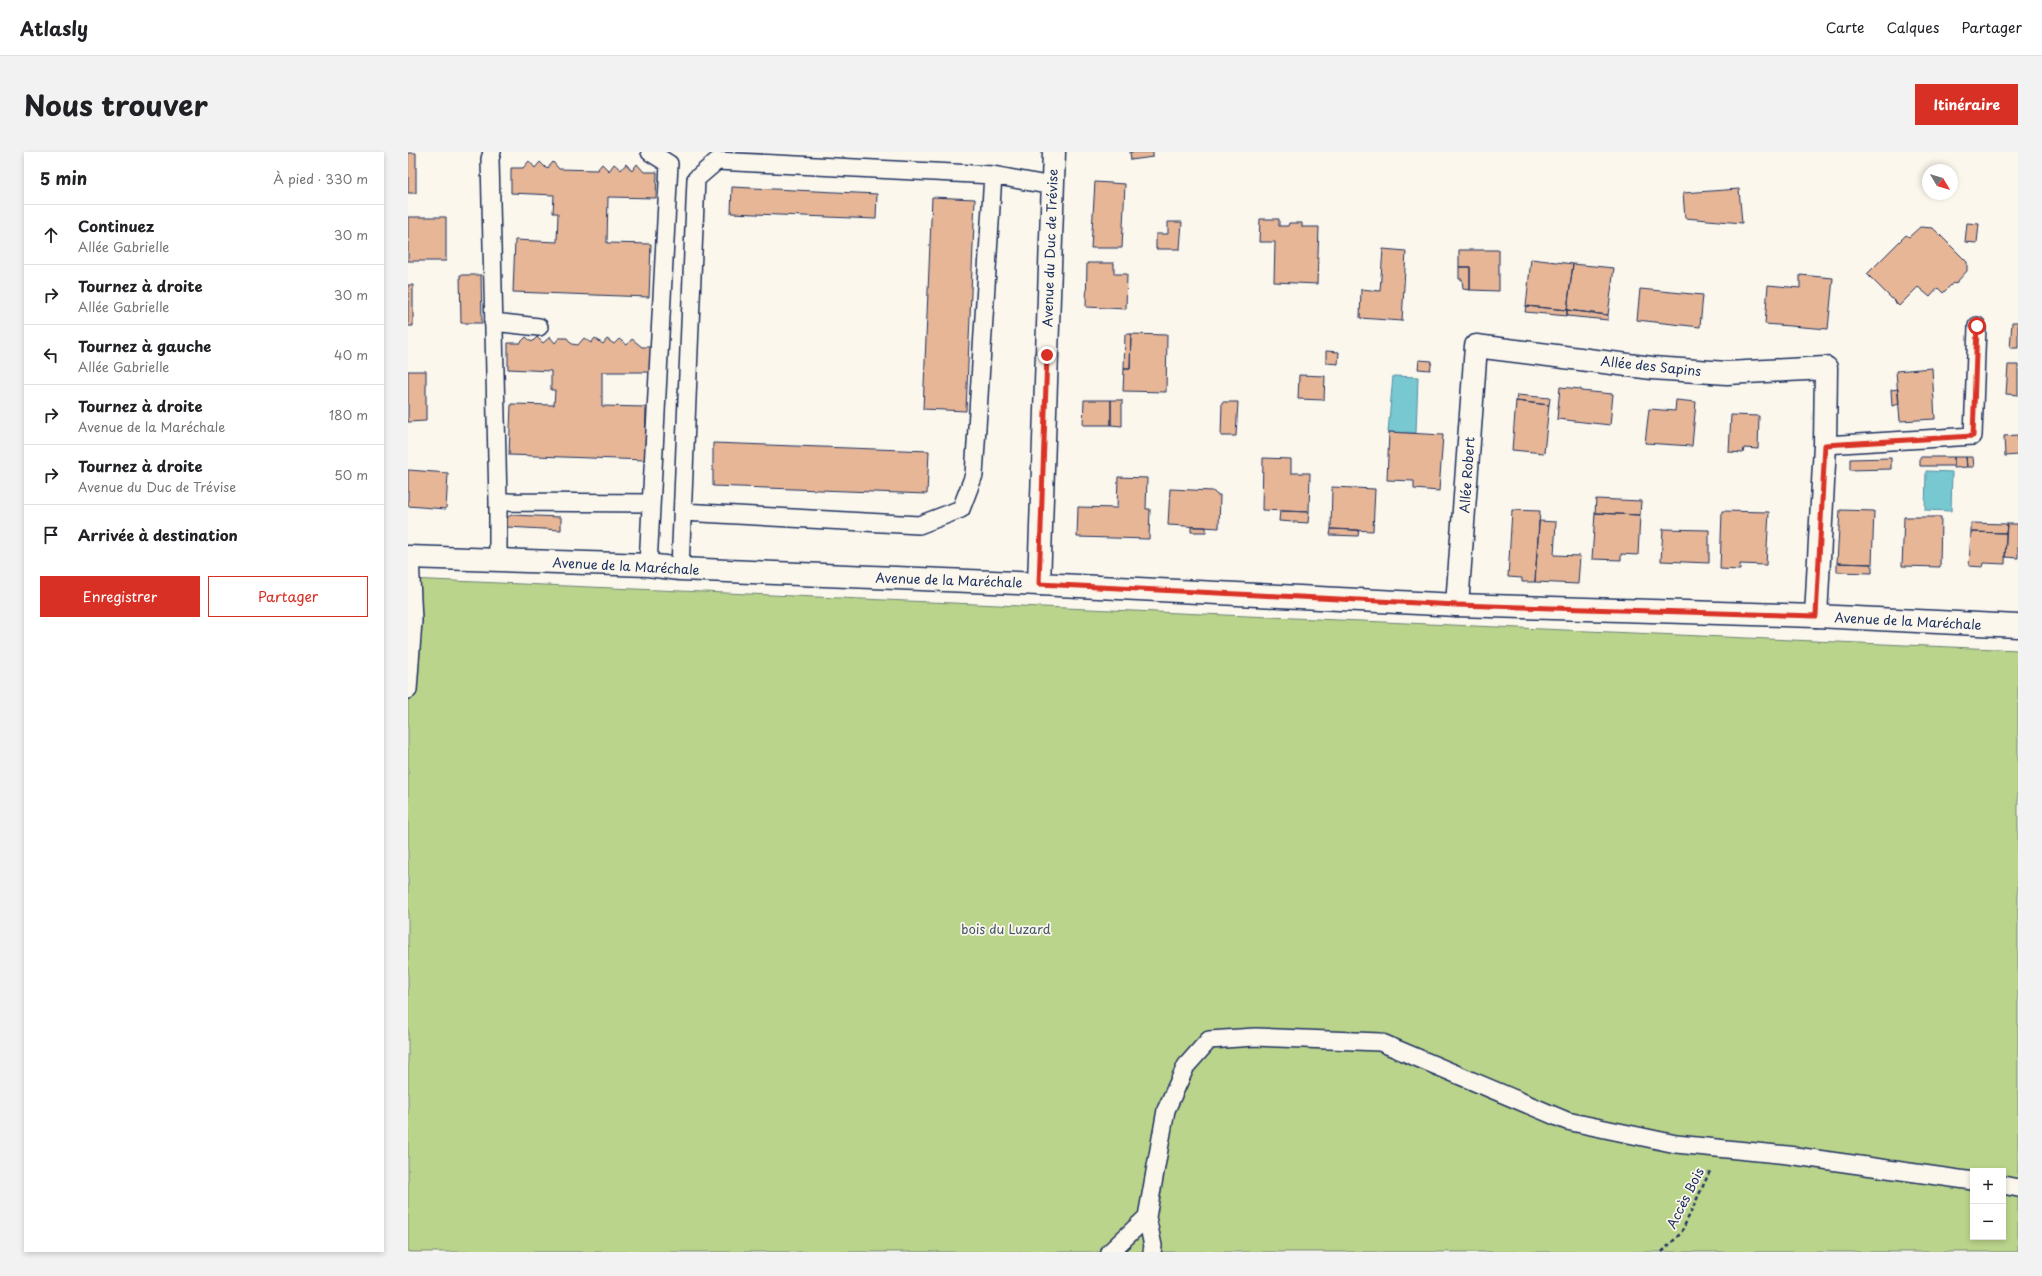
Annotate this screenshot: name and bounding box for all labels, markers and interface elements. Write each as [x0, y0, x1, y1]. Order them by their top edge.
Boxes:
text: Atlasly [20, 14, 88, 42]
text: Carte [1826, 17, 1865, 38]
text: Calques [1887, 17, 1939, 38]
text: Partager [1961, 17, 2022, 38]
text: Nous trouver [24, 83, 208, 126]
button: Itinéraire [1915, 84, 2018, 125]
north arrow [1922, 164, 1958, 200]
text: 5 min [40, 165, 87, 191]
text: À pied · 330 m [273, 169, 368, 188]
street label: Avenue du Duc de Trévise [1037, 169, 1062, 327]
text: Continuez [78, 214, 154, 237]
icon: ahead [40, 224, 62, 246]
text: 30 m [334, 225, 368, 244]
text: Allée Gabrielle [78, 237, 169, 256]
text: Tournez à droite [78, 274, 203, 297]
icon: right [40, 284, 62, 306]
text: 30 m [334, 285, 368, 304]
text: Allée Gabrielle [78, 297, 169, 316]
route start [1968, 317, 1986, 335]
text: Tournez à gauche [78, 334, 212, 357]
icon: left [40, 344, 62, 366]
text: 40 m [334, 345, 368, 364]
route end [1038, 346, 1056, 364]
street label: Allée des Sapins [1600, 351, 1702, 380]
text: Allée Gabrielle [78, 357, 169, 376]
text: Tournez à droite [78, 394, 203, 417]
icon: right [40, 404, 62, 426]
text: 180 m [329, 405, 368, 424]
text: Avenue de la Maréchale [78, 417, 225, 436]
street label: Allée Robert [1454, 436, 1479, 514]
text: Tournez à droite [78, 454, 203, 477]
icon: right [40, 464, 62, 486]
text: 50 m [334, 465, 368, 484]
text: Avenue du Duc de Trévise [78, 477, 236, 496]
text: Arrivée à destination [78, 523, 238, 546]
icon: arrive [40, 524, 62, 546]
street label: Avenue de la Maréchale [552, 552, 700, 579]
street label: Avenue de la Maréchale [875, 567, 1023, 592]
button: Enregistrer [40, 576, 200, 617]
button: Partager [208, 576, 368, 617]
street label: Avenue de la Maréchale [1834, 607, 1982, 634]
park label: bois du Luzard [961, 919, 1051, 938]
street label: Accès Bois [1661, 1164, 1708, 1232]
map controls [1970, 1168, 2006, 1240]
button: + [1970, 1168, 2006, 1204]
button: − [1970, 1204, 2006, 1240]

